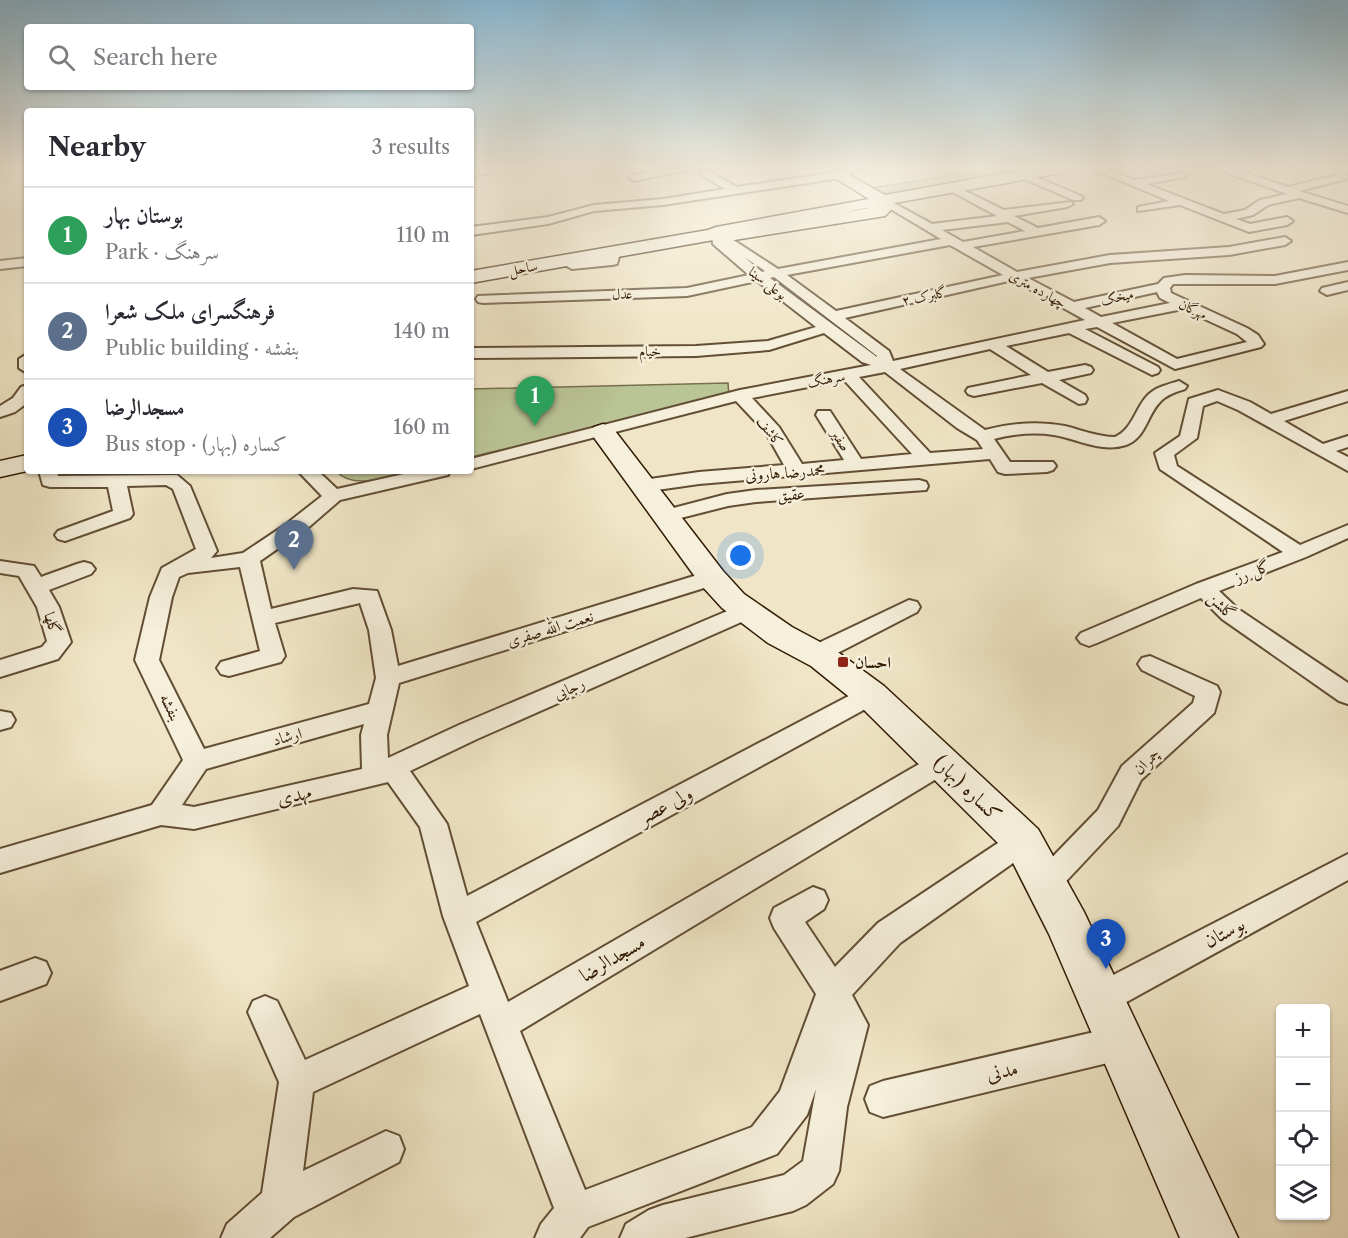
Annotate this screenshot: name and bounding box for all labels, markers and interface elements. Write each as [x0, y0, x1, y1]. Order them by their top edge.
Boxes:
search box [24, 24, 474, 90]
icon: search [45, 41, 78, 74]
text: Search here [93, 44, 218, 71]
text: Nearby [48, 131, 146, 163]
text: 3 results [372, 135, 450, 159]
text: بوستان بهار [105, 202, 183, 229]
text: 1 [63, 223, 72, 247]
text: 110 m [397, 223, 450, 247]
text: Park · سرهنگ [105, 240, 219, 264]
street label: ساحل [507, 257, 539, 281]
street label: بوعلی سینا [745, 262, 791, 305]
street label: چهارده متری [1006, 266, 1070, 313]
street label: گلبرک ۲ [900, 282, 948, 310]
street label: میخک [1099, 284, 1135, 310]
street label: عدل [611, 285, 633, 303]
street label: مهرگان [1176, 295, 1210, 324]
text: فرهنگسرای ملک شعرا [105, 298, 275, 325]
text: 2 [62, 319, 73, 343]
text: 140 m [393, 319, 450, 343]
text: Public building · بنفشه [105, 336, 299, 360]
street label: خیام [639, 342, 661, 364]
street label: سرهنگ [806, 366, 847, 392]
pin: 1 [516, 376, 554, 426]
text: مسجدالرضا [105, 394, 185, 421]
street label: کاشف [753, 412, 787, 450]
text: 3 [62, 415, 73, 439]
text: 160 m [393, 415, 450, 439]
street label: صفیر [826, 424, 855, 454]
text: Bus stop · کساره (بهار) [105, 432, 287, 456]
street label: محمدرضا هارونی [744, 459, 826, 485]
street label: عقیق [777, 483, 805, 506]
pin: 2 [274, 520, 314, 570]
your location [726, 541, 755, 570]
street label: گل رز [1230, 555, 1273, 589]
street label: گلشن [1202, 587, 1240, 624]
street label: نعمت الله صفری [504, 603, 596, 652]
street label: گلها [40, 609, 66, 637]
place label: احسان [855, 652, 891, 672]
marker: احسان [836, 655, 850, 669]
street label: رجایی [551, 673, 588, 704]
street label: بنفشه [155, 690, 186, 724]
street label: ارشاد [270, 722, 304, 750]
street label: چمران [1128, 743, 1164, 779]
street label: کساره (بهار) [928, 750, 1007, 827]
street label: مهدی [274, 779, 314, 812]
street label: ولی عصر [632, 781, 697, 832]
street label: بوستان [1199, 911, 1249, 954]
pin: 3 [1086, 920, 1126, 969]
street label: مسجدالرضا [575, 929, 649, 987]
map controls [1276, 1004, 1330, 1220]
button: + [1276, 1004, 1330, 1058]
street label: مدنی [984, 1056, 1020, 1086]
button: − [1276, 1058, 1330, 1112]
button: locate [1276, 1112, 1330, 1166]
button: layers [1276, 1166, 1330, 1220]

